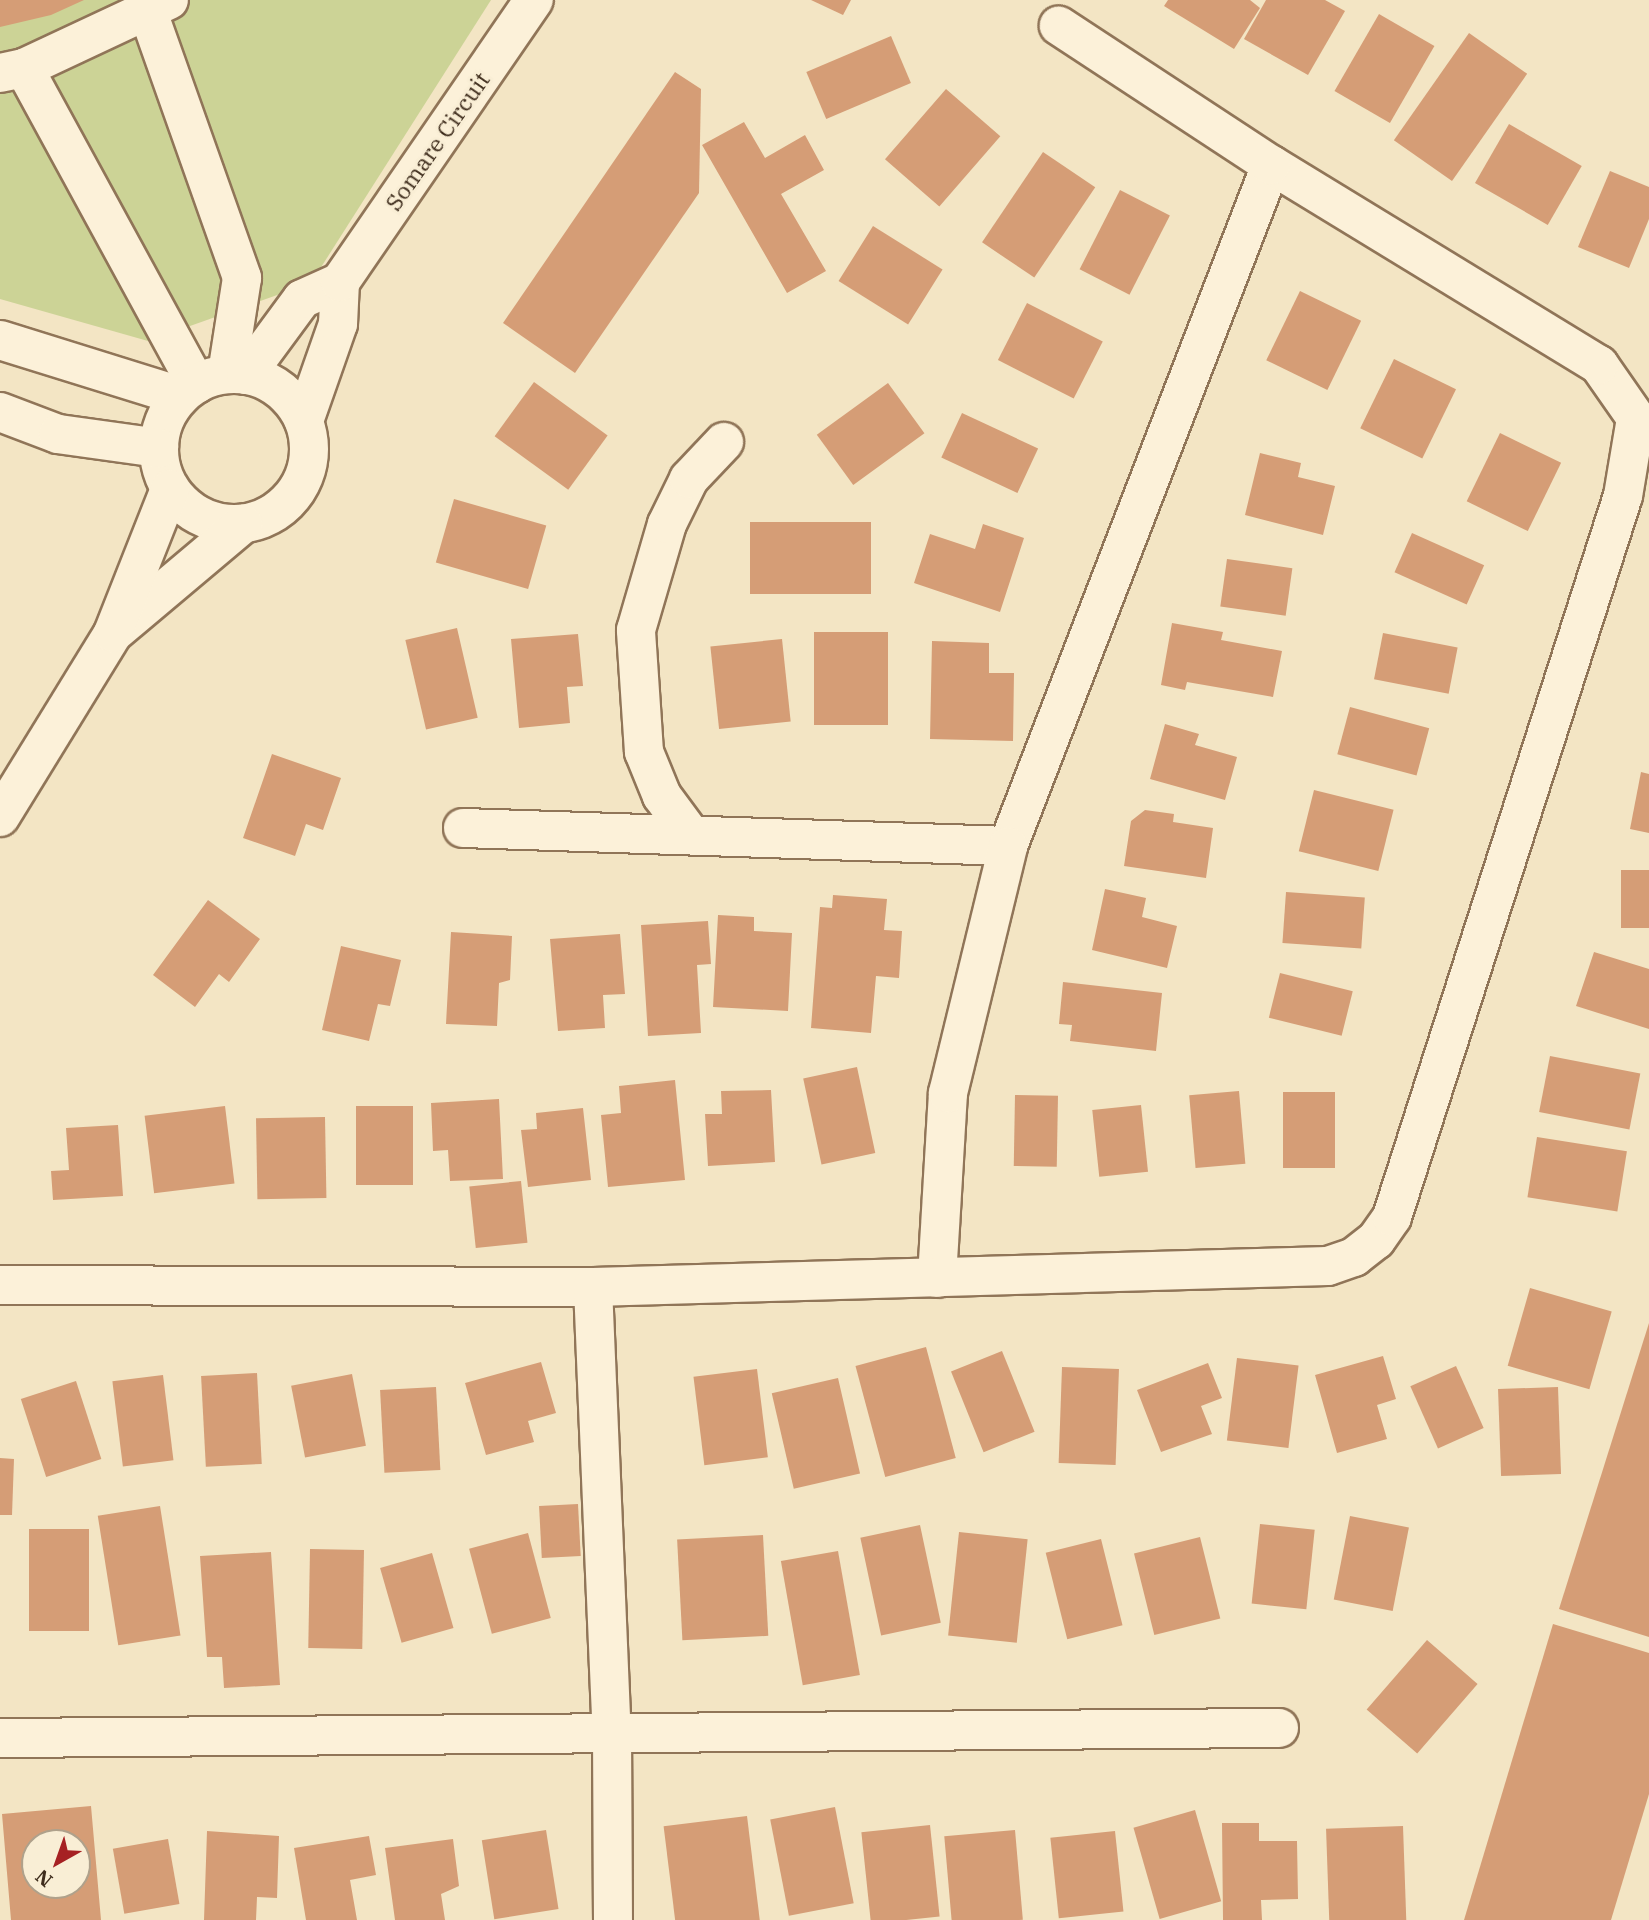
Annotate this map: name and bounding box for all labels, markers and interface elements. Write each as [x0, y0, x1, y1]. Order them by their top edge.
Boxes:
street label: Somare Circuit [379, 66, 495, 216]
north arrow [21, 1829, 91, 1899]
text: N [30, 1865, 57, 1893]

